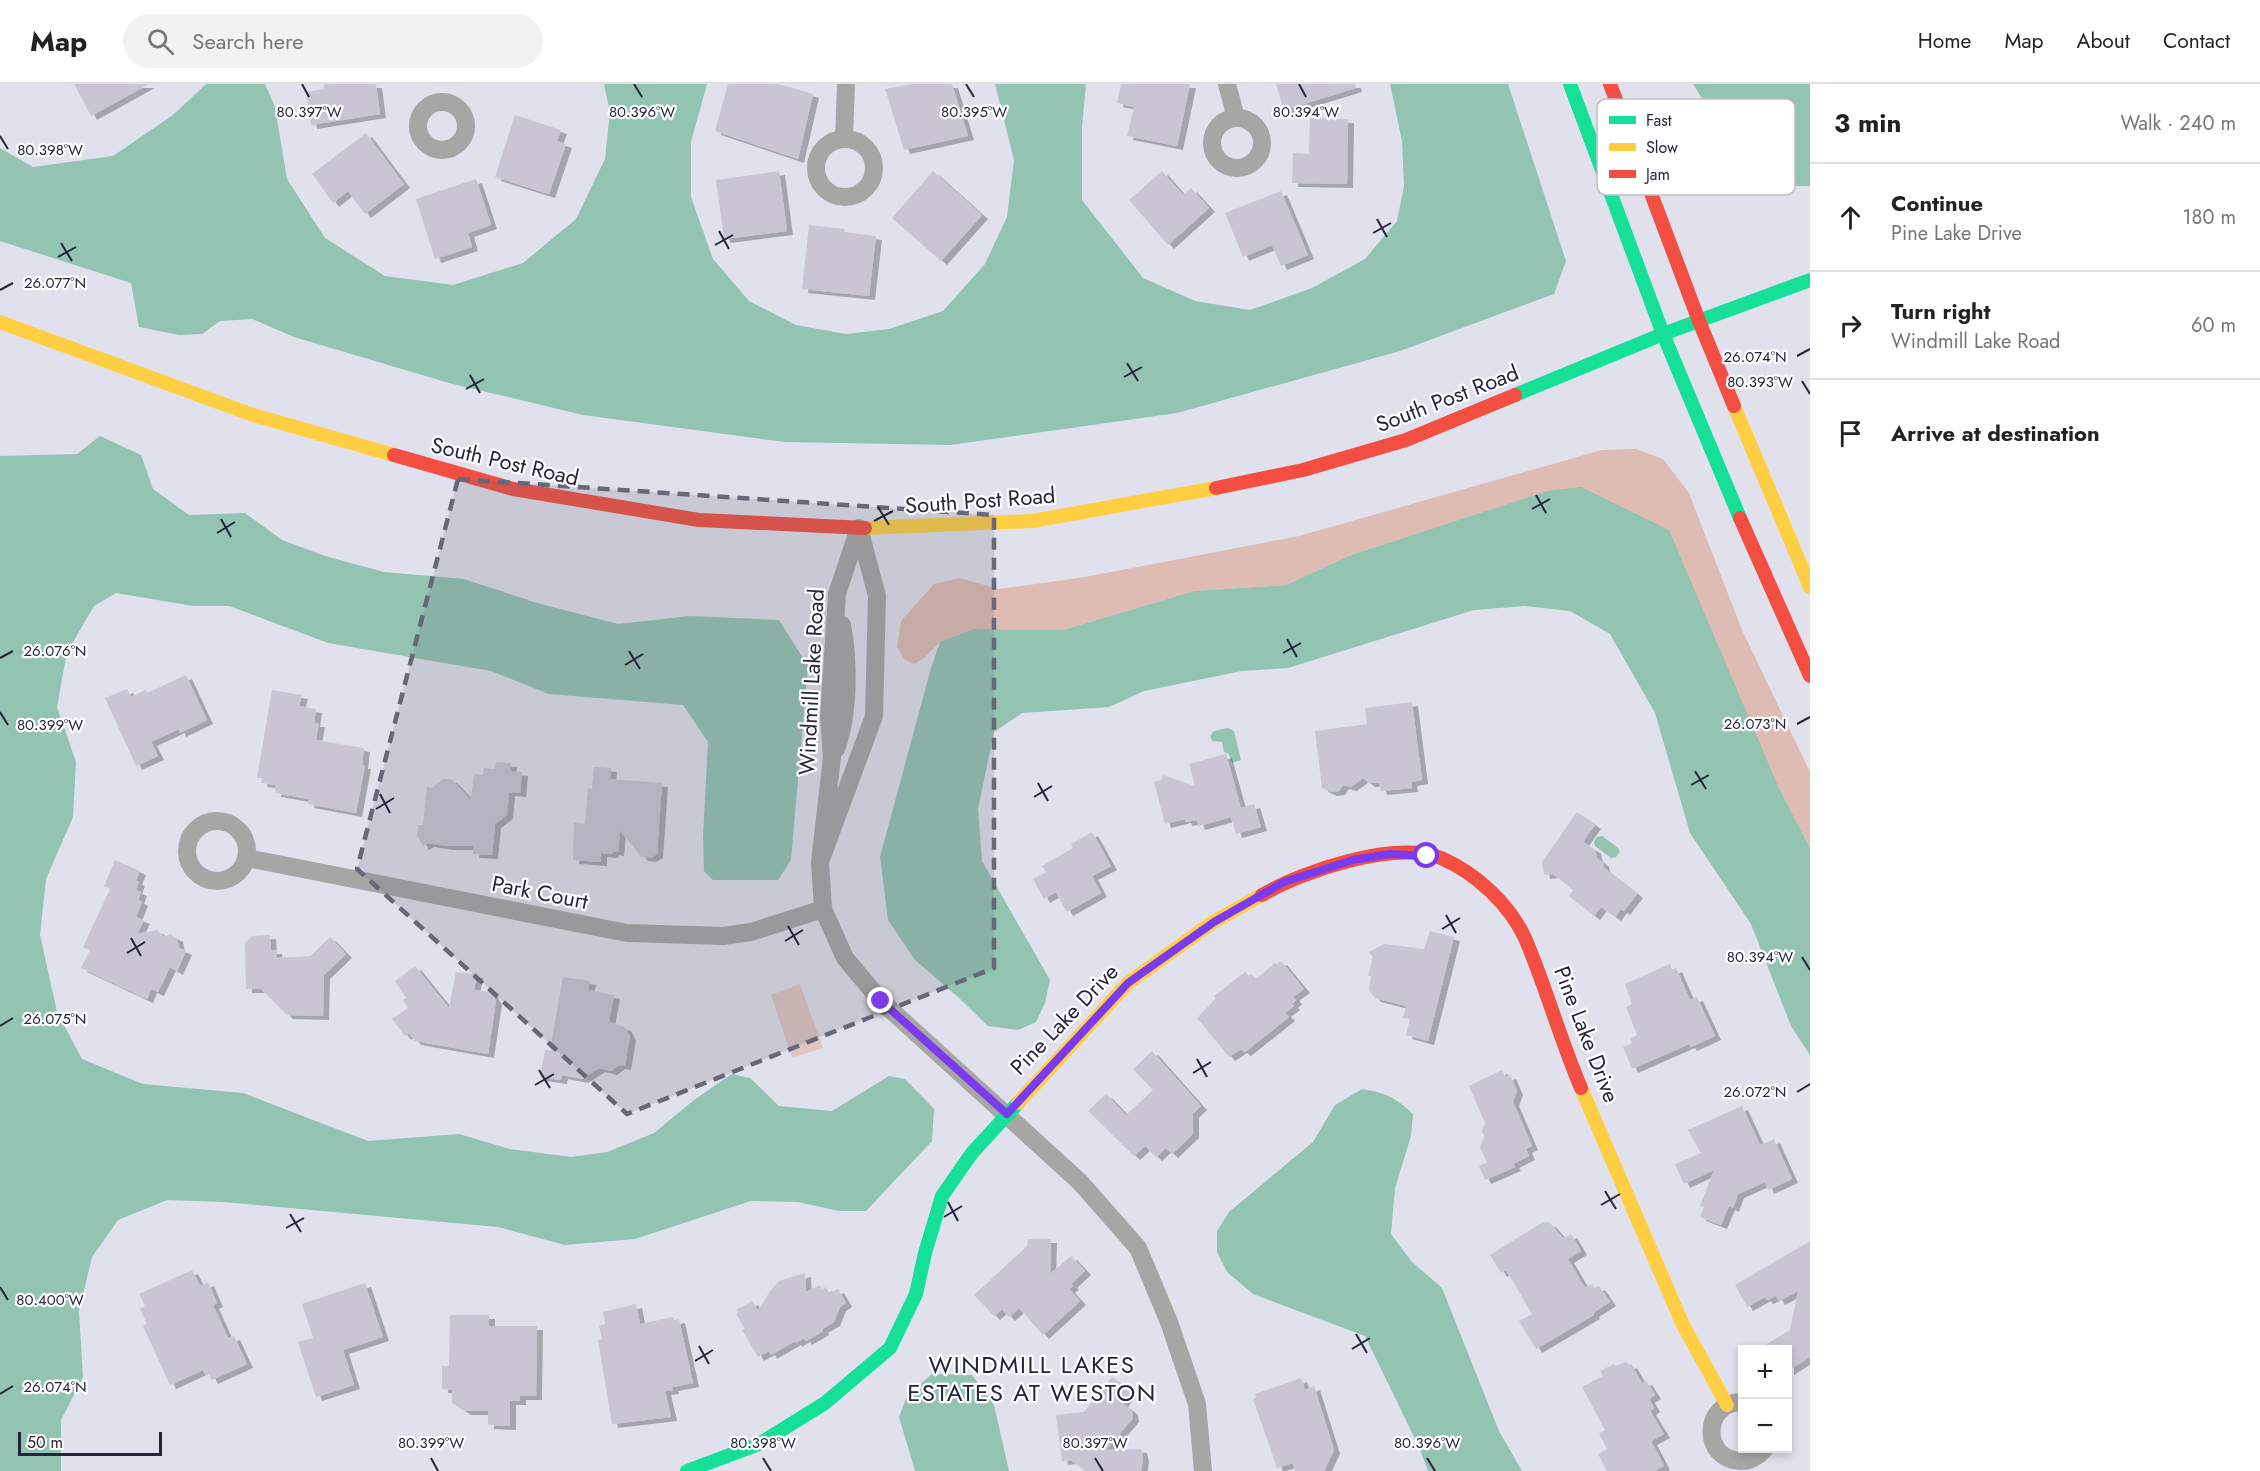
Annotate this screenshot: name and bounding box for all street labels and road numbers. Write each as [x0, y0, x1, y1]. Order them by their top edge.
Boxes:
street label: South Post Road [1371, 356, 1523, 440]
street label: South Post Road [428, 428, 582, 494]
street label: South Post Road [904, 479, 1056, 521]
street label: Windmill Lake Road [790, 588, 832, 776]
street label: Park Court [489, 867, 591, 917]
street label: Pine Lake Drive [1002, 956, 1126, 1082]
street label: Pine Lake Drive [1546, 961, 1628, 1107]

